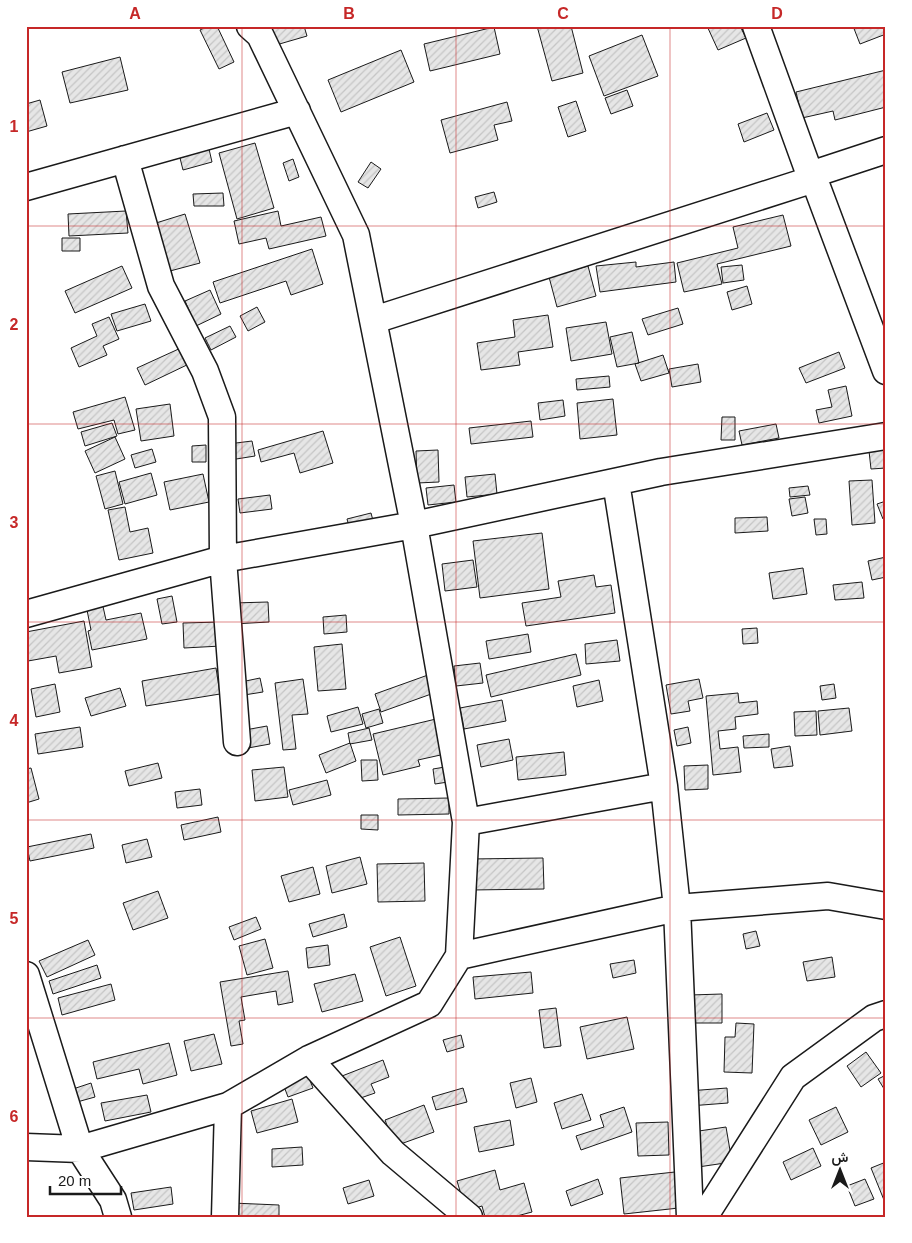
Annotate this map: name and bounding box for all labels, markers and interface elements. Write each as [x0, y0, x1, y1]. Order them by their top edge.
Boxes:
text: A [129, 5, 141, 22]
text: B [343, 5, 355, 22]
text: C [557, 5, 569, 22]
text: D [771, 5, 783, 22]
text: 1 [10, 118, 19, 135]
text: 2 [10, 316, 19, 333]
text: 3 [10, 514, 19, 531]
text: 4 [10, 712, 19, 729]
text: 5 [10, 910, 19, 927]
text: 6 [10, 1108, 19, 1125]
north arrow [814, 1146, 864, 1196]
text: ش [832, 1149, 849, 1166]
scale bar [50, 1163, 121, 1195]
text: 20 m [58, 1172, 91, 1189]

